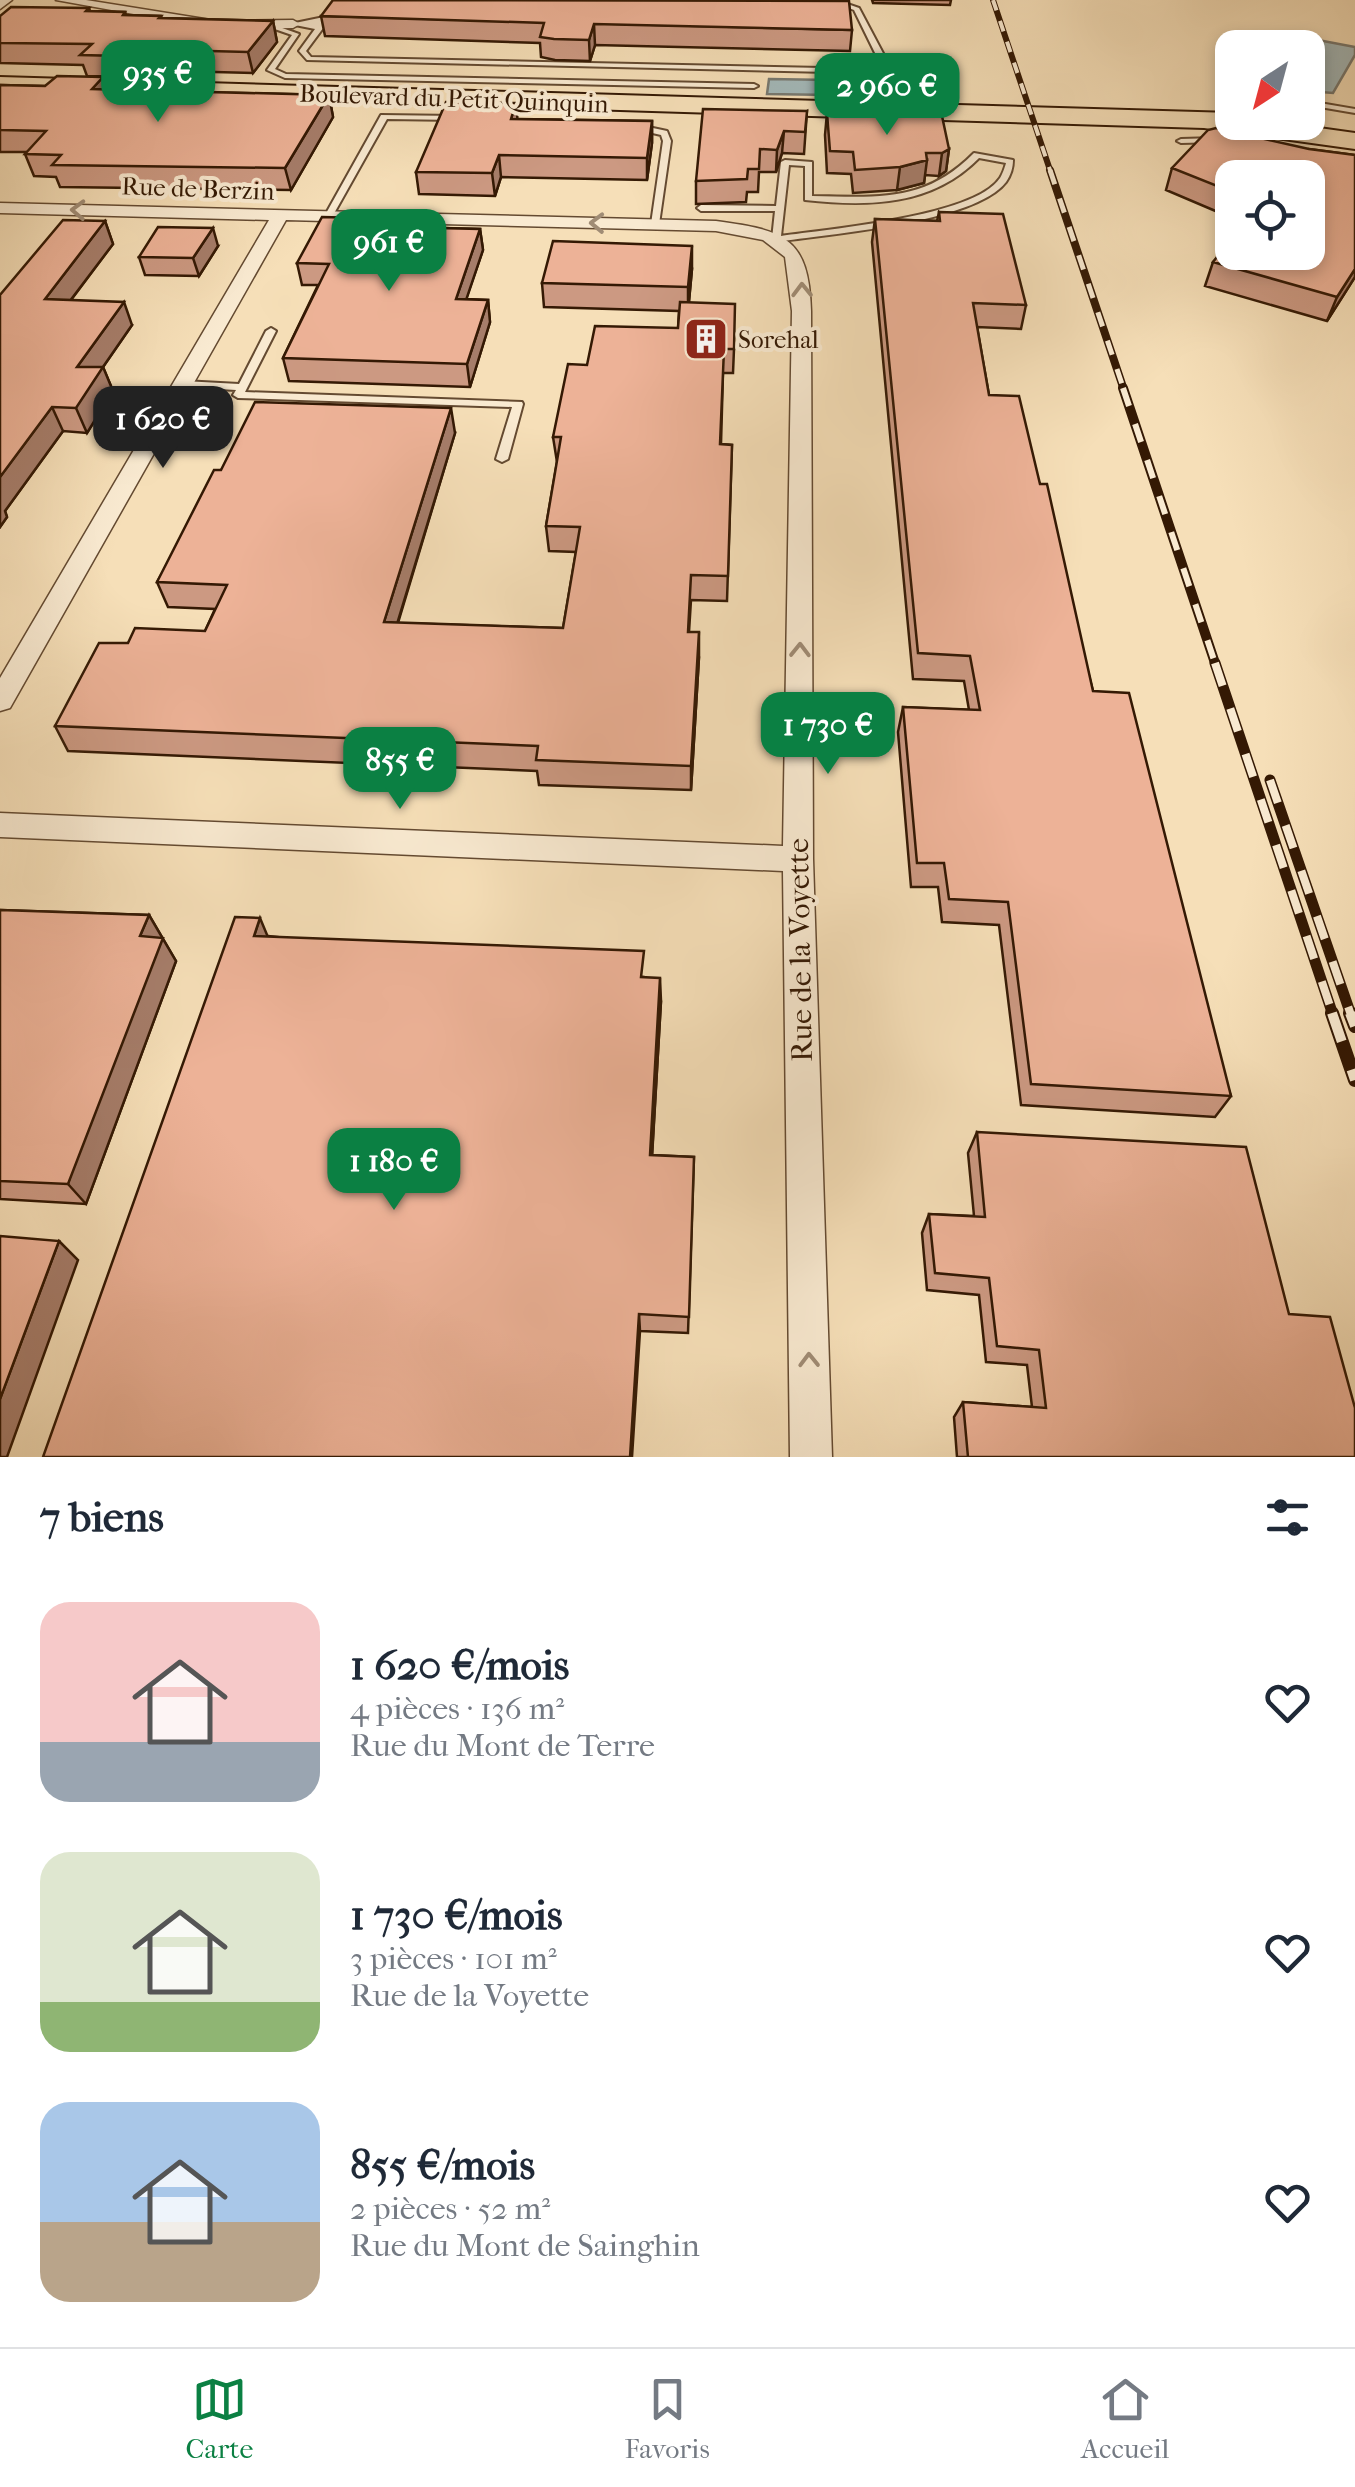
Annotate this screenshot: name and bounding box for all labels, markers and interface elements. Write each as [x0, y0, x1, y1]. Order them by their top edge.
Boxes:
north arrow [1215, 30, 1325, 140]
map controls [1215, 30, 1325, 270]
pin: 935 € [88, 40, 228, 125]
pin: 2 960 € [795, 53, 979, 138]
text: 935 € [123, 54, 193, 91]
text: 2 960 € [837, 67, 937, 104]
street label: Boulevard du Petit Quinquin [299, 79, 610, 118]
button: locate [1215, 160, 1325, 270]
street label: Rue de Berzin [121, 171, 275, 206]
one-way arrow [69, 200, 85, 221]
pin: 961 € [319, 209, 459, 294]
one-way arrow [588, 212, 604, 233]
text: 961 € [353, 223, 425, 260]
one-way arrow [791, 281, 812, 297]
building icon: Sorehal [683, 316, 729, 362]
place label: Sorehal [738, 325, 819, 354]
pin: 1 620 € [71, 386, 255, 471]
text: 1 620 € [115, 400, 211, 437]
one-way arrow [789, 641, 810, 657]
pin: 1 730 € [736, 692, 920, 777]
text: 1 730 € [783, 706, 873, 743]
pin: 855 € [330, 727, 470, 812]
text: 855 € [365, 741, 435, 778]
street label: Rue de la Voyette [781, 838, 820, 1062]
pin: 1 180 € [302, 1128, 486, 1213]
text: 1 180 € [349, 1142, 439, 1179]
one-way arrow [798, 1351, 820, 1366]
icon: filters [1260, 1490, 1315, 1545]
text: 7 biens [40, 1493, 164, 1542]
text: 1 620 €/mois [350, 1641, 569, 1690]
icon: home [120, 1642, 240, 1762]
icon: heart [1260, 1675, 1315, 1730]
text: 4 pièces · 136 m² [350, 1690, 564, 1727]
text: Rue du Mont de Terre [350, 1727, 655, 1764]
text: 1 730 €/mois [350, 1891, 563, 1940]
icon: home [120, 1892, 240, 2012]
icon: heart [1260, 1925, 1315, 1980]
text: 3 pièces · 101 m² [350, 1940, 557, 1977]
text: Rue de la Voyette [350, 1977, 589, 2014]
text: 855 €/mois [350, 2141, 535, 2190]
icon: home [120, 2142, 240, 2262]
icon: heart [1260, 2175, 1315, 2230]
text: 2 pièces · 52 m² [350, 2190, 550, 2227]
text: Rue du Mont de Sainghin [350, 2227, 700, 2264]
tab: Carte [186, 2372, 253, 2465]
tab: Favoris [624, 2372, 710, 2465]
tab: Accueil [1081, 2372, 1169, 2465]

